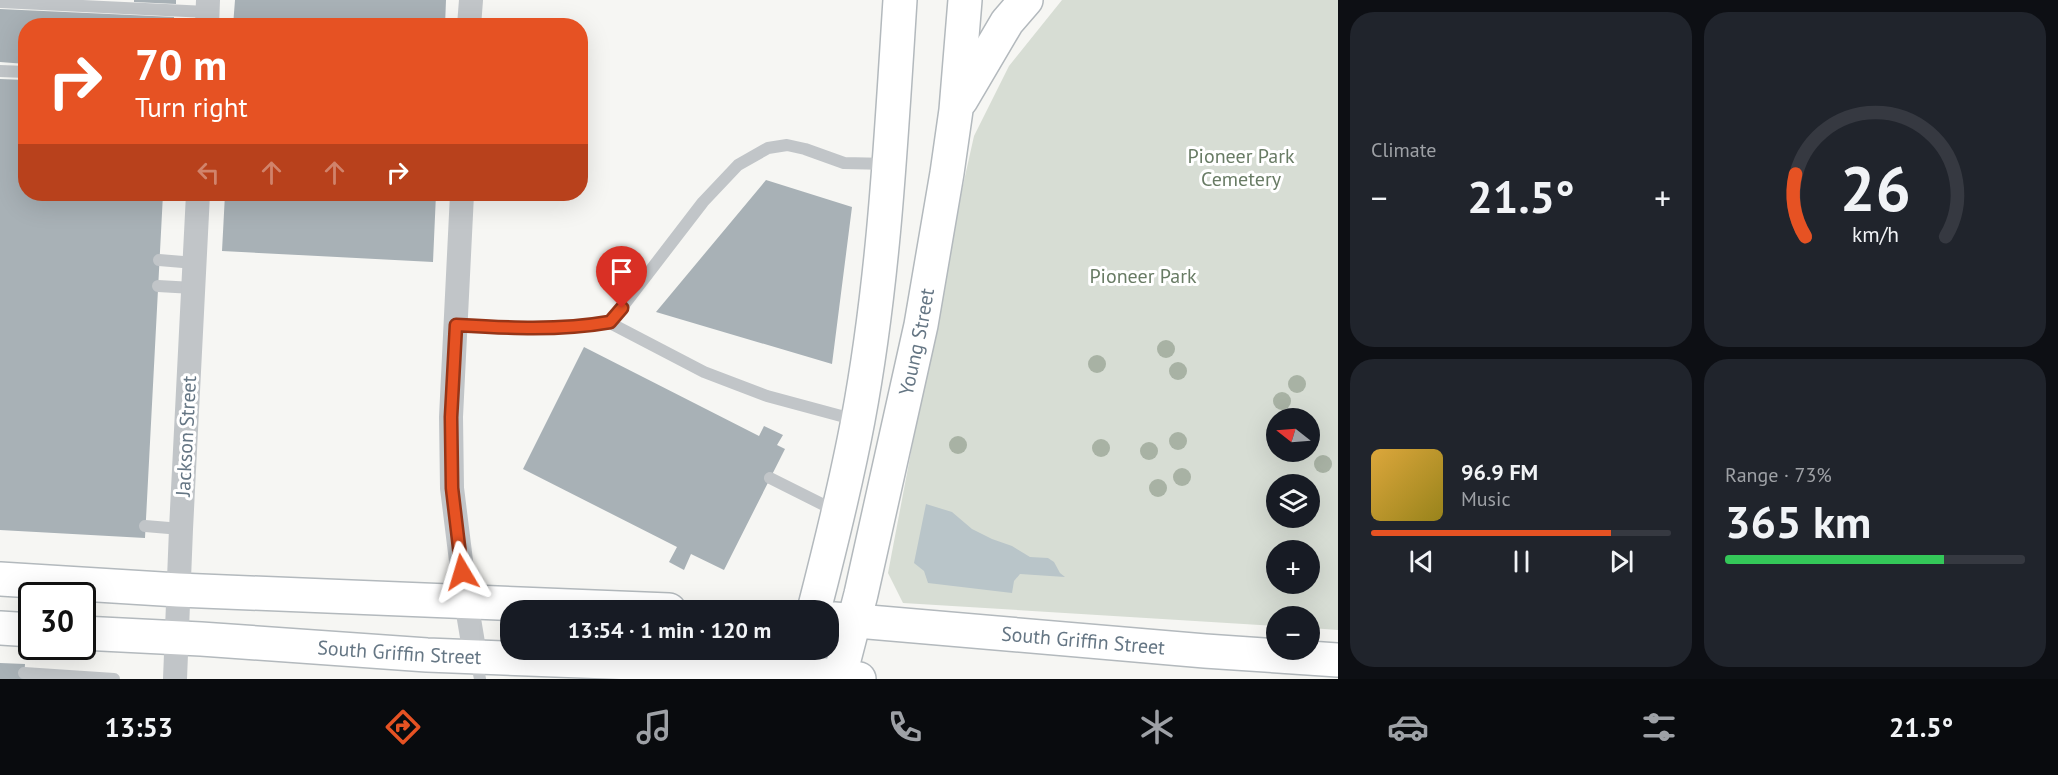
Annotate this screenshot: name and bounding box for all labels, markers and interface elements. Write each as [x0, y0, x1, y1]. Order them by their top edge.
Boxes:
text: 70 m [135, 37, 227, 92]
icon: right [36, 42, 114, 120]
text: Turn right [135, 90, 248, 124]
text: Climate [1371, 137, 1437, 163]
park label: Pioneer Park Cemetery [1187, 143, 1295, 192]
text: 26 [1840, 147, 1910, 228]
icon: left [192, 156, 225, 189]
icon: ahead [255, 156, 288, 189]
icon: ahead [318, 156, 351, 189]
icon: right [381, 156, 414, 189]
text: 21.5° [1467, 167, 1575, 225]
text: − [1371, 176, 1388, 219]
text: + [1654, 176, 1671, 219]
text: km/h [1851, 220, 1898, 248]
pin [596, 246, 647, 308]
icon: arrive [605, 255, 638, 288]
park label: Pioneer Park [1089, 263, 1197, 289]
street label: Young Street [893, 286, 940, 398]
street label: Jackson Street [170, 375, 202, 498]
north arrow [1266, 408, 1320, 462]
map controls [1266, 408, 1320, 660]
text: 96.9 FM [1461, 458, 1538, 486]
text: Range · 73% [1725, 462, 1832, 488]
button: layers [1266, 474, 1320, 528]
text: Music [1461, 486, 1510, 512]
text: 365 km [1725, 492, 1871, 550]
position arrow [430, 540, 494, 604]
button: + [1266, 540, 1320, 594]
icon: previous [1405, 545, 1438, 578]
icon: pause [1505, 545, 1538, 578]
icon: next [1605, 545, 1638, 578]
speed limit sign: 30 [18, 582, 96, 660]
button: − [1266, 606, 1320, 660]
text: 13:54 · 1 min · 120 m [568, 616, 771, 644]
street label: South Griffin Street [1000, 620, 1166, 661]
street label: South Griffin Street [316, 634, 482, 670]
icon: directions [382, 706, 424, 748]
icon: music [633, 706, 675, 748]
icon: phone [884, 706, 926, 748]
icon: climate [1136, 706, 1178, 748]
icon: car [1387, 706, 1429, 748]
icon: filters [1638, 706, 1680, 748]
text: 13:53 [105, 710, 173, 744]
text: 21.5° [1889, 710, 1953, 744]

